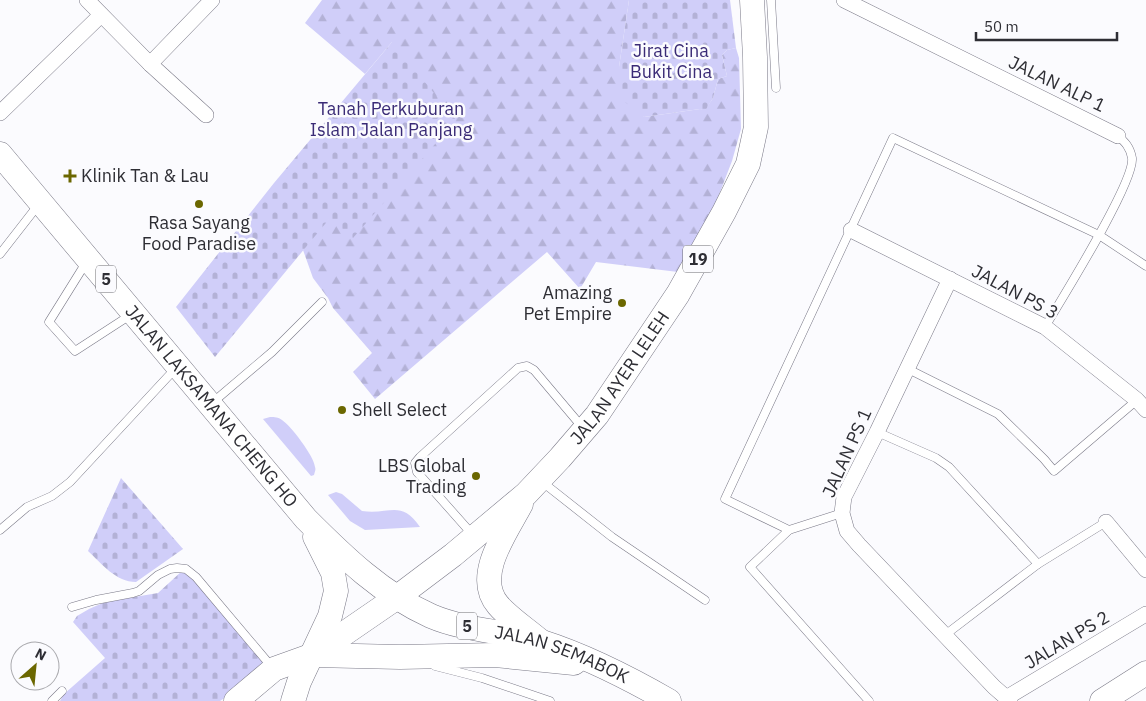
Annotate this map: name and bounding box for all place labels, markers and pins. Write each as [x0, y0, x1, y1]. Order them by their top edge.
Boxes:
place label: Klinik Tan & Lau [81, 164, 209, 187]
marker: Klinik Tan & Lau [63, 169, 77, 183]
marker: Rasa Sayang Food Paradise [193, 198, 205, 210]
place label: Rasa Sayang Food Paradise [142, 211, 256, 255]
place label: Amazing Pet Empire [523, 281, 612, 325]
marker: Amazing Pet Empire [616, 297, 628, 309]
place label: Shell Select [352, 398, 447, 421]
marker: Shell Select [336, 404, 348, 416]
place label: LBS Global Trading [378, 454, 466, 498]
marker: LBS Global Trading [470, 470, 482, 482]

